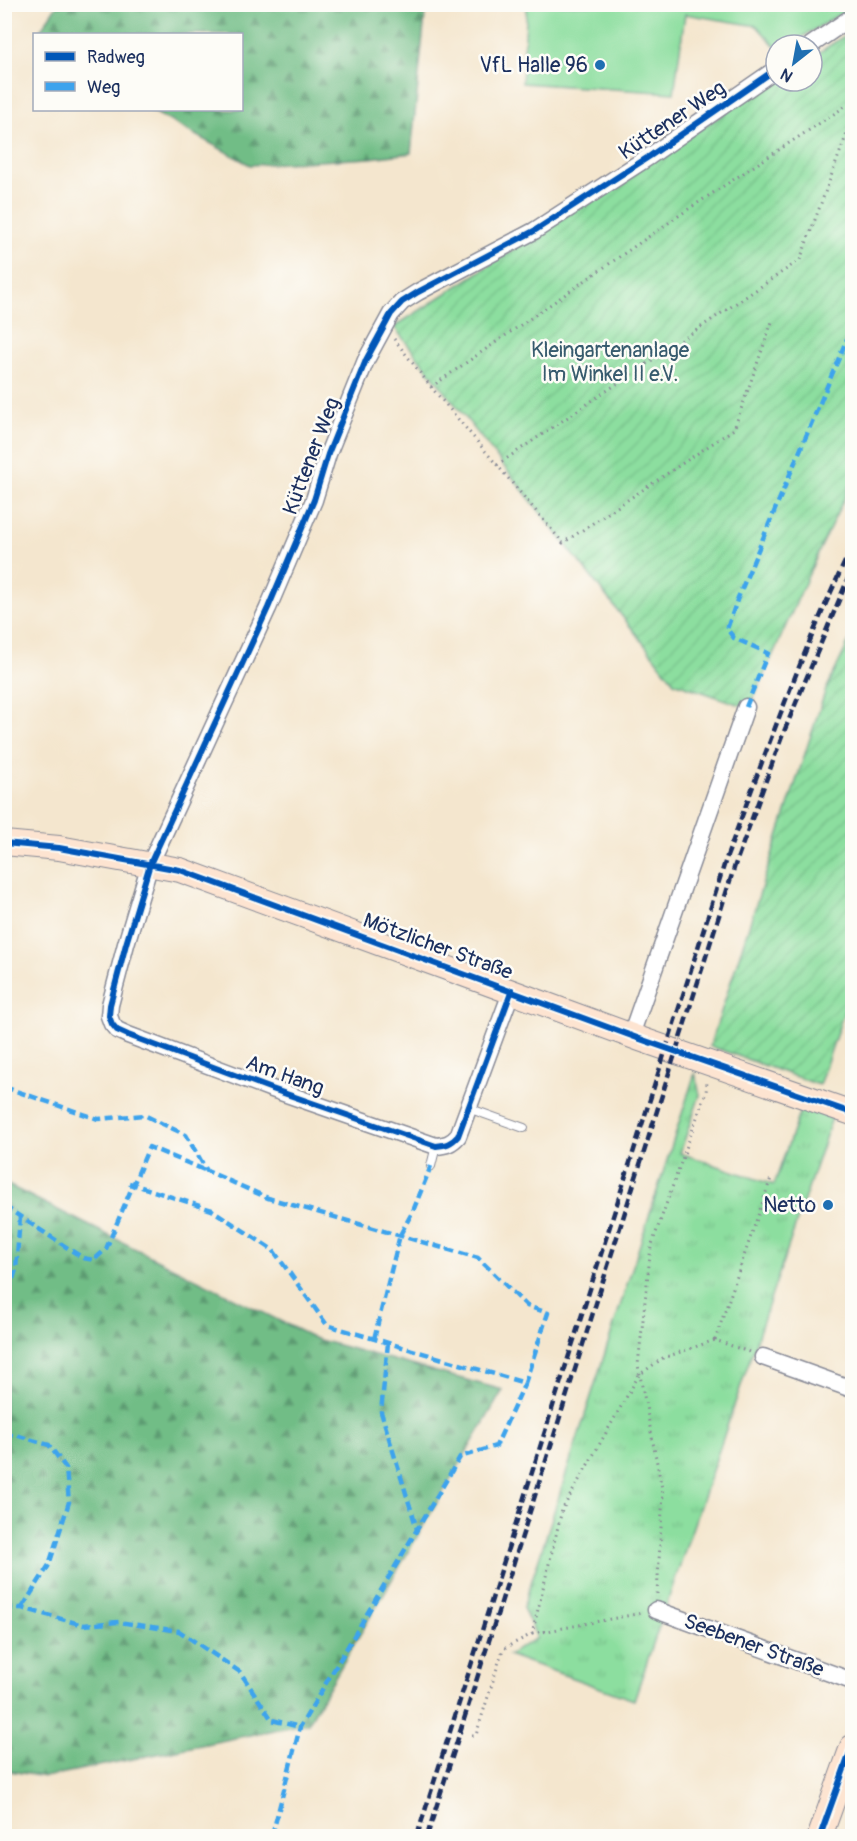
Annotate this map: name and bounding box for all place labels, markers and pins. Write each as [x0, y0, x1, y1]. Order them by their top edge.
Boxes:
place label: VfL Halle 96 [479, 52, 588, 79]
marker: VfL Halle 96 [593, 58, 607, 72]
place label: Netto [763, 1192, 816, 1219]
marker: Netto [821, 1198, 835, 1212]

